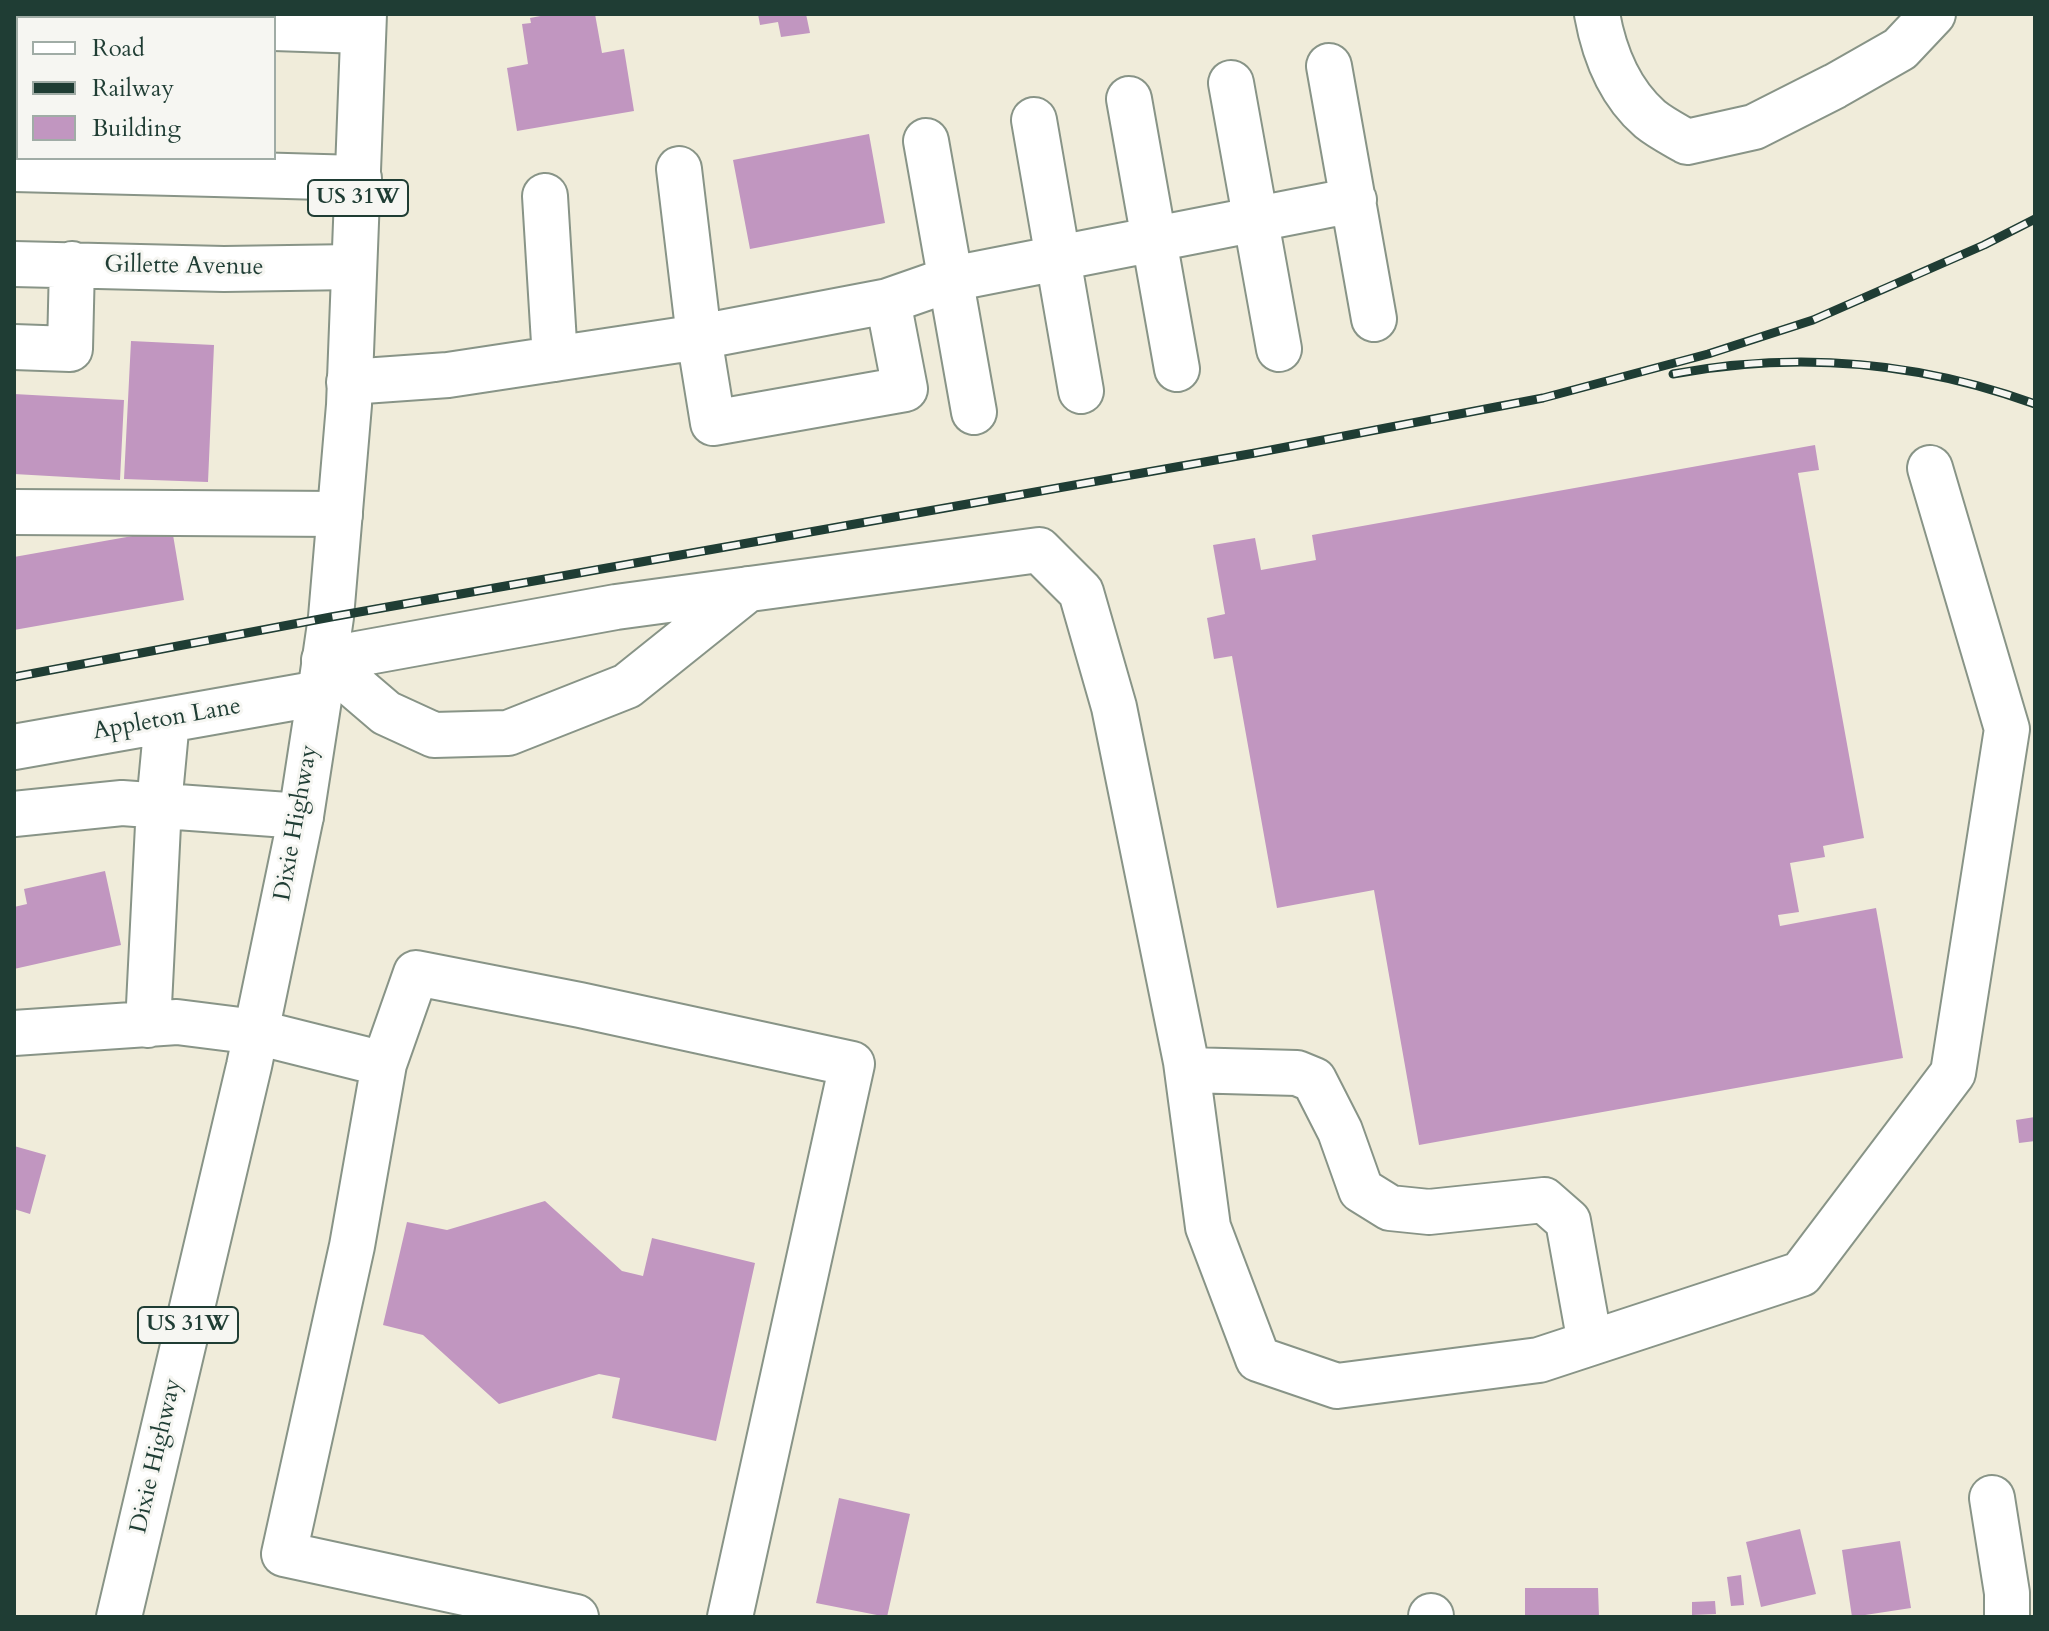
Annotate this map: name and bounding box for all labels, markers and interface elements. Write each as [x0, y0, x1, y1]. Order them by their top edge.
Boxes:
legend [16, 16, 276, 160]
text: Road [92, 32, 145, 65]
text: Railway [92, 72, 174, 105]
text: Building [92, 112, 181, 145]
road number: US 31W [308, 180, 408, 216]
street label: Gillette Avenue [104, 251, 264, 283]
street label: Appleton Lane [91, 693, 243, 747]
street label: Dixie Highway [269, 743, 325, 903]
road number: US 31W [138, 1307, 238, 1343]
street label: Dixie Highway [125, 1376, 189, 1536]

